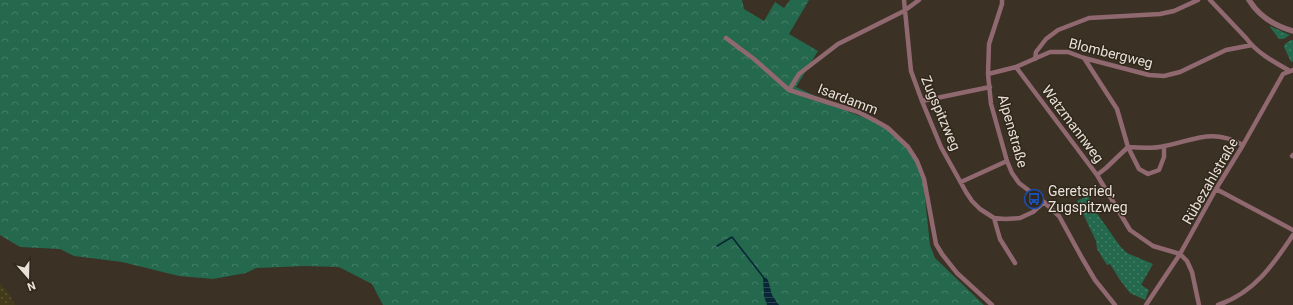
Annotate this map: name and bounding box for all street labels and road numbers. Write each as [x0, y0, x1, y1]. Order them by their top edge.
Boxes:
street label: Blombergweg [1067, 35, 1155, 71]
street label: Zugspitzweg [918, 73, 964, 153]
street label: Isardamm [816, 80, 880, 118]
street label: Watzmannweg [1039, 82, 1107, 166]
street label: Alpenstraße [995, 93, 1031, 169]
street label: Rübezahlstraße [1179, 135, 1241, 227]

